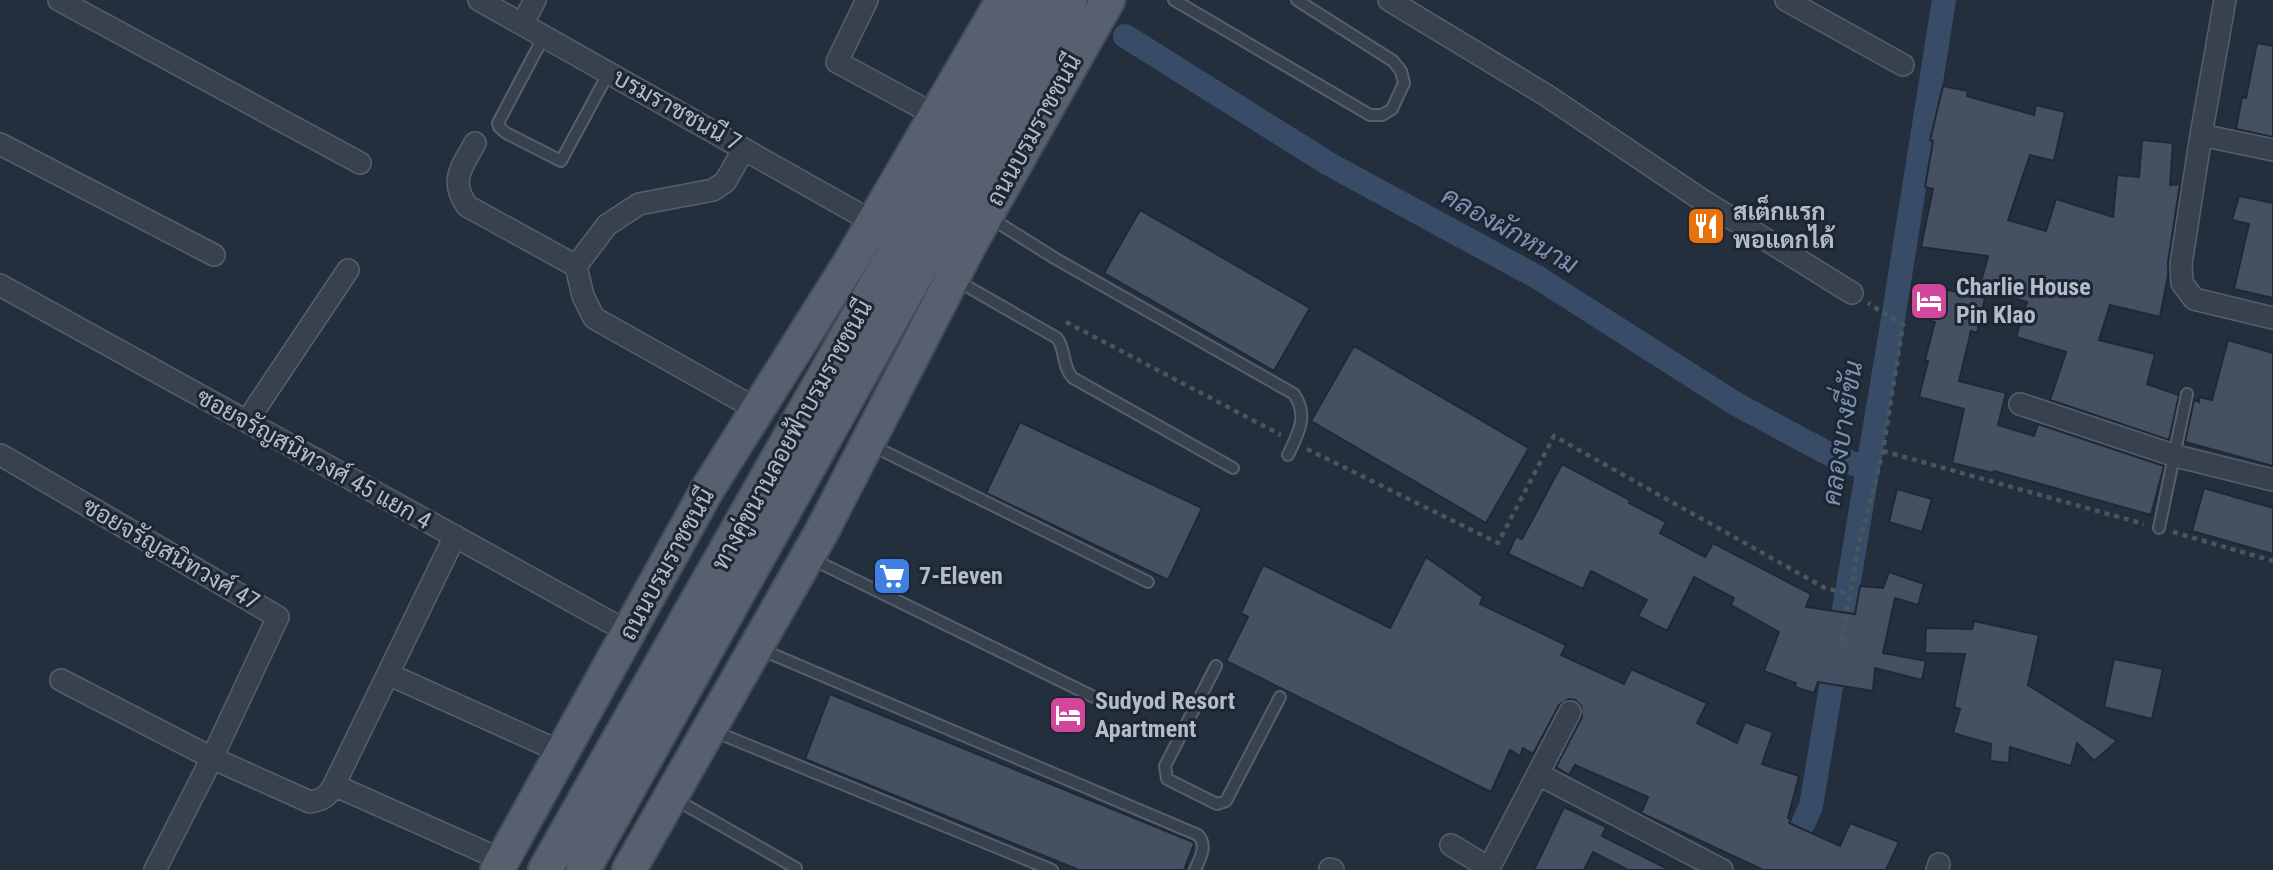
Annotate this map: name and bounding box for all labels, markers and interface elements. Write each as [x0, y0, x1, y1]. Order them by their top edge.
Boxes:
street label: ถนนบรมราชชนนี [980, 49, 1087, 211]
street label: บรมราชชนนี 7 [608, 62, 746, 157]
water label: คลองผักหนาม [1437, 179, 1584, 280]
place label: สเต็กแรก พอแดกได้ [1733, 194, 1835, 254]
restaurant icon: สเต็กแรก พอแดกได้ [1685, 205, 1727, 247]
place label: Charlie House Pin Klao [1956, 273, 2091, 329]
hotel icon: Charlie House Pin Klao [1908, 280, 1950, 322]
street label: ทางคู่ขนานลอยฟ้าบรมราชชนนี [705, 294, 881, 576]
water label: คลองบางยี่ขัน [1809, 357, 1868, 507]
street label: ซอยจรัญสนิทวงศ์ 45 แยก 4 [192, 381, 437, 535]
street label: ถนนบรมราชชนนี [613, 483, 720, 645]
street label: ซอยจรัญสนิทวงศ์ 47 [78, 490, 265, 616]
supermarket icon: 7-Eleven [871, 555, 913, 597]
place label: 7-Eleven [919, 562, 1003, 590]
place label: Sudyod Resort Apartment [1095, 687, 1235, 743]
hotel icon: Sudyod Resort Apartment [1047, 694, 1089, 736]

